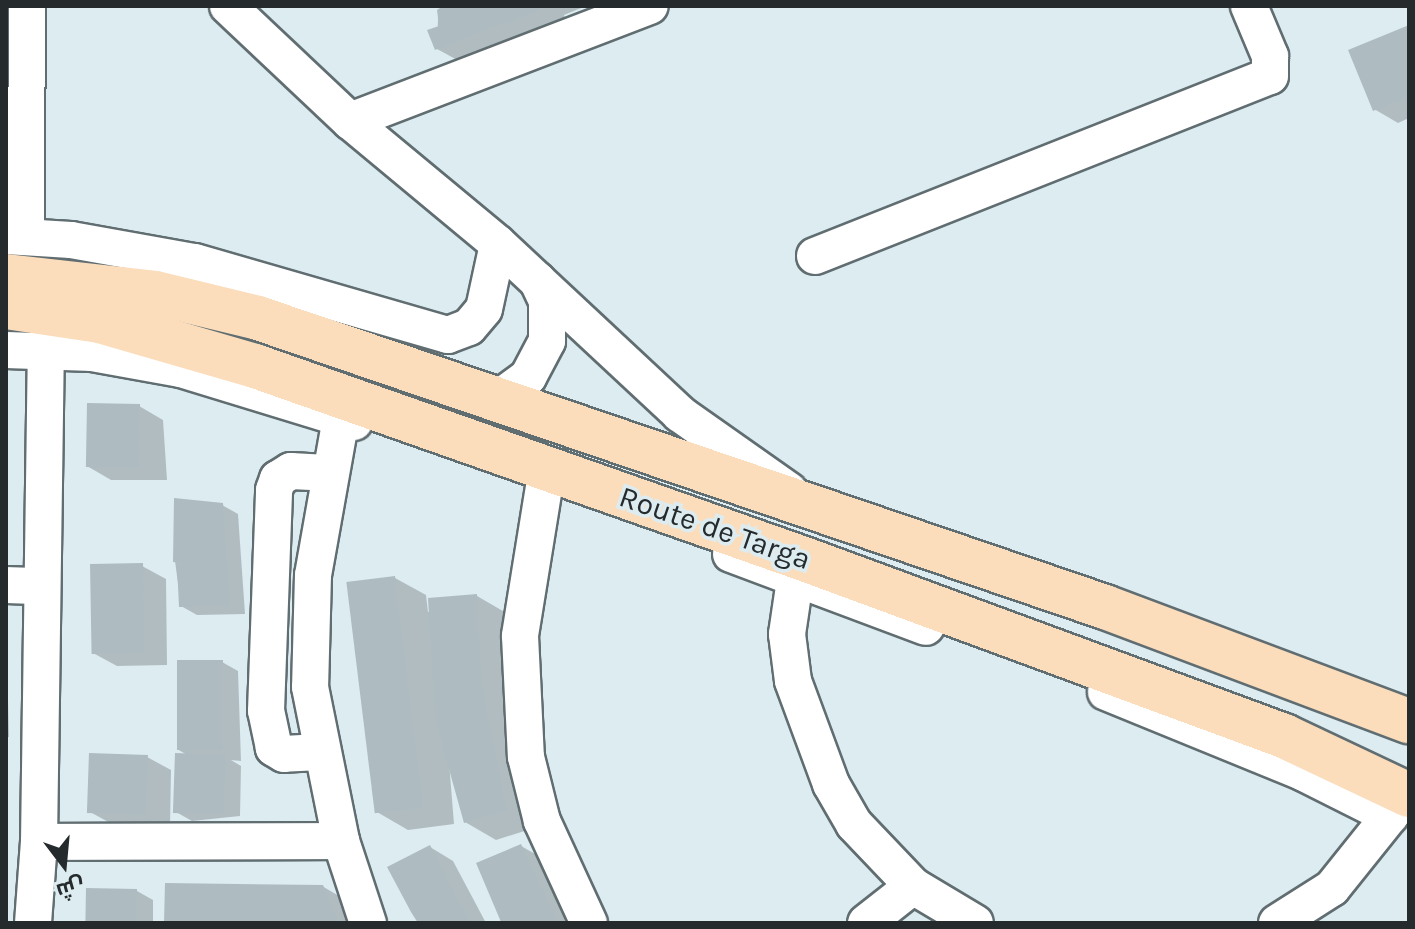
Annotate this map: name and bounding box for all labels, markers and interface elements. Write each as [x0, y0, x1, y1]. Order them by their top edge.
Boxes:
street label: Route de Targa [615, 478, 815, 578]
north arrow [24, 825, 104, 905]
text: ش [53, 872, 88, 904]

